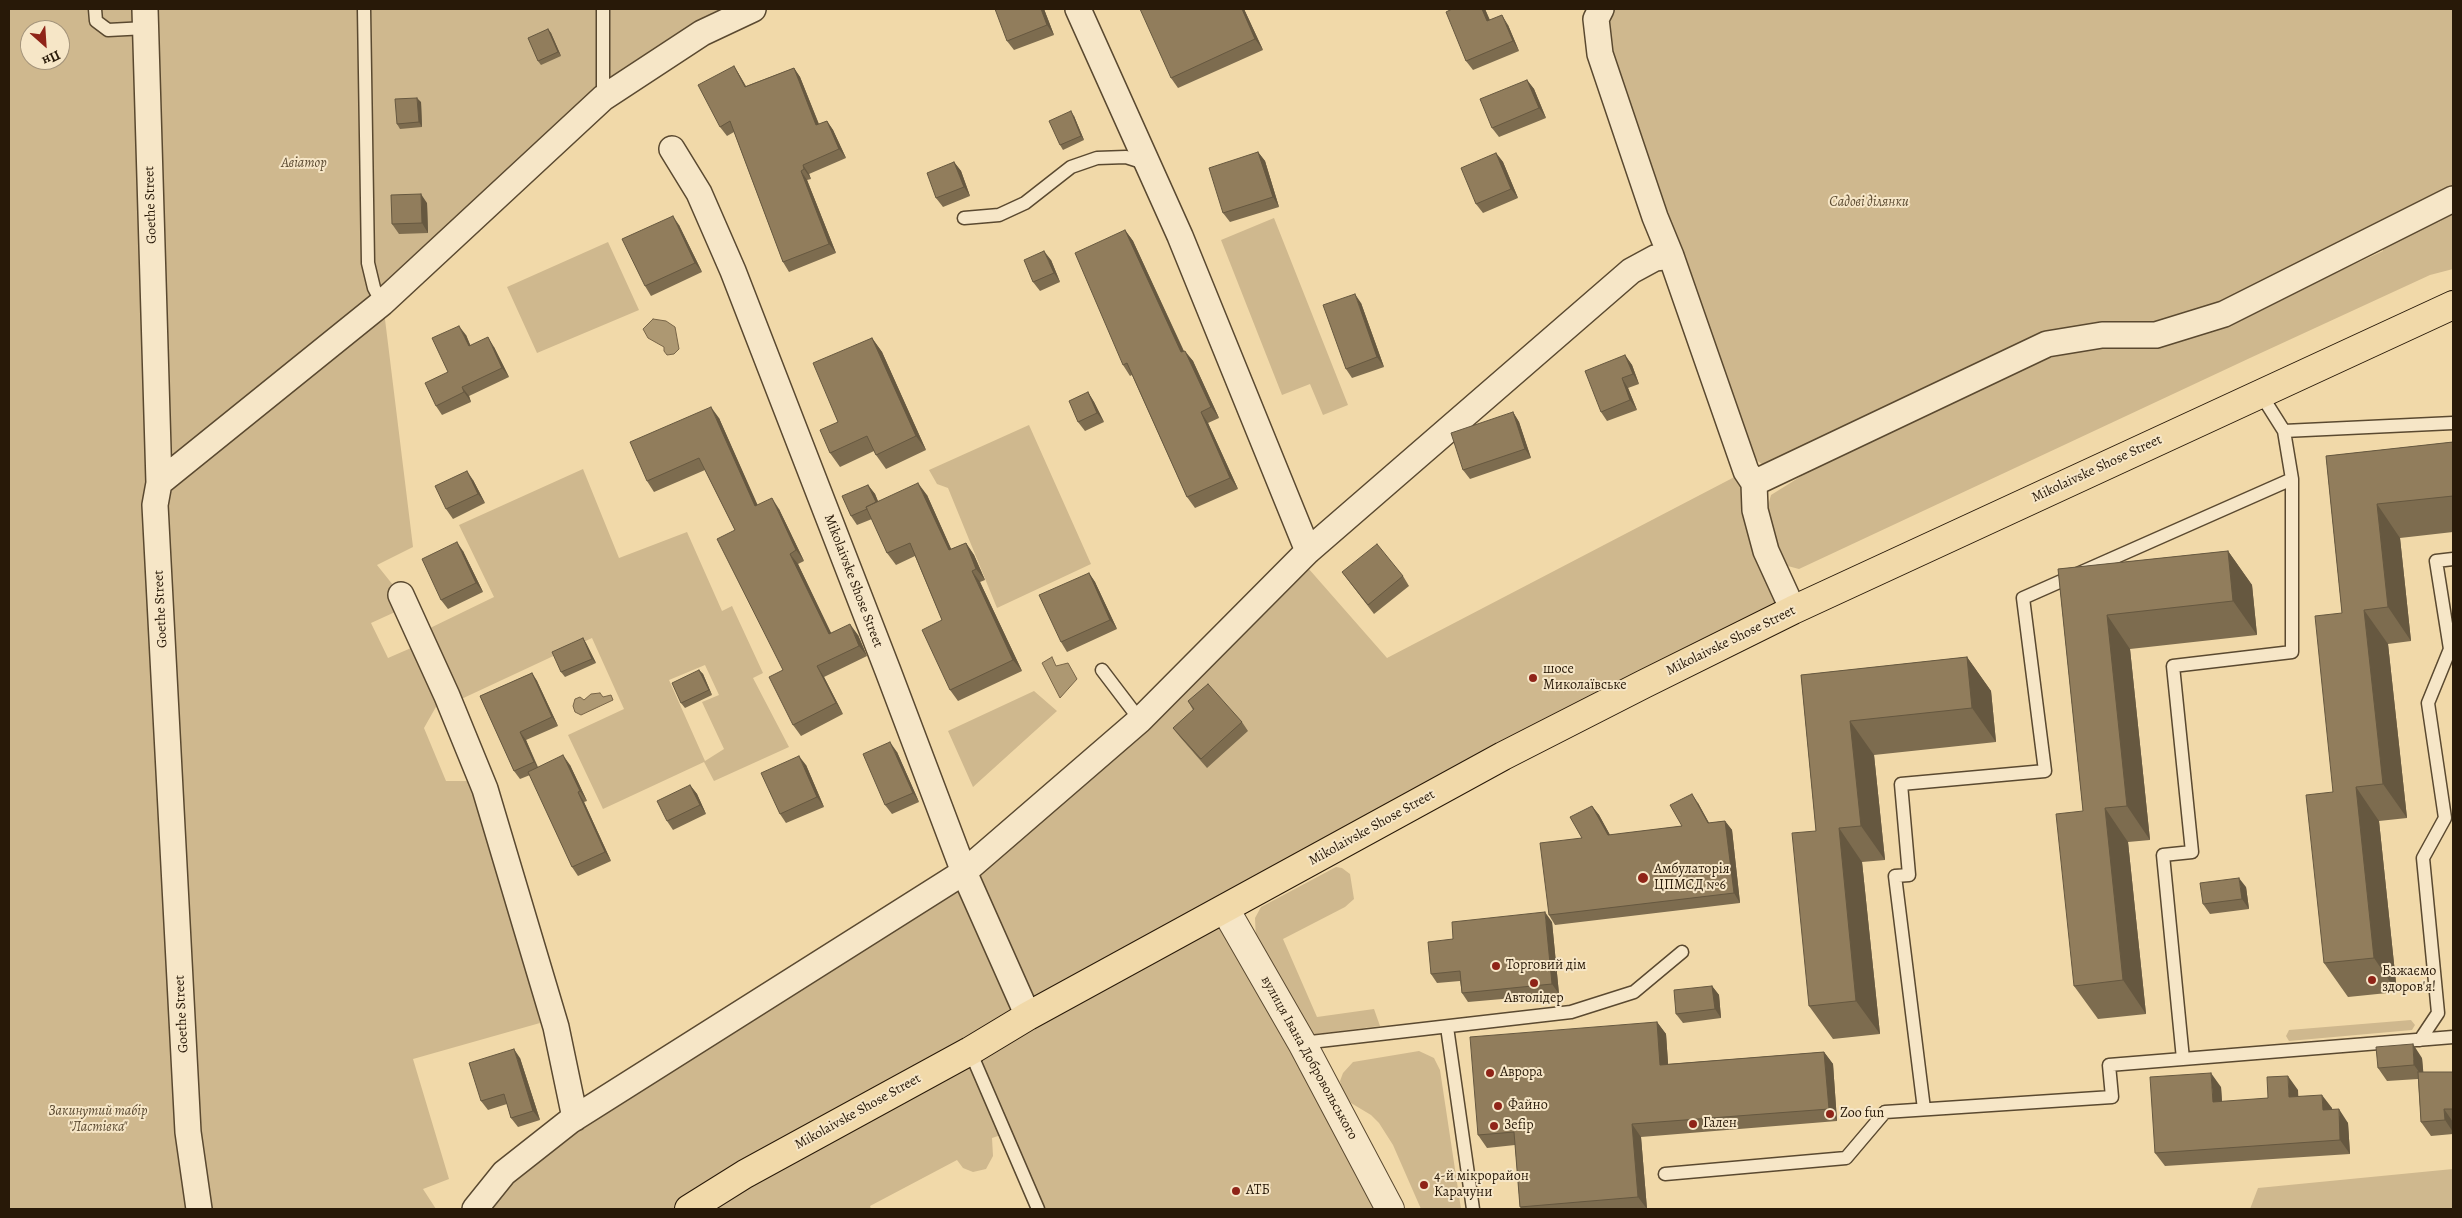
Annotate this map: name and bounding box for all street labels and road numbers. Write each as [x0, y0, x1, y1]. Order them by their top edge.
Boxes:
street label: Goethe Street [141, 166, 161, 244]
street label: Mikolaivske Shose Street [2029, 431, 2165, 507]
street label: Mikolaivske Shose Street [820, 512, 886, 650]
street label: Goethe Street [151, 570, 171, 648]
street label: Mikolaivske Shose Street [1664, 602, 1798, 680]
street label: Mikolaivske Shose Street [1306, 786, 1438, 870]
street label: вулиця Івана Добровольського [1257, 973, 1361, 1143]
street label: Goethe Street [172, 975, 192, 1053]
street label: Mikolaivske Shose Street [792, 1070, 924, 1154]

